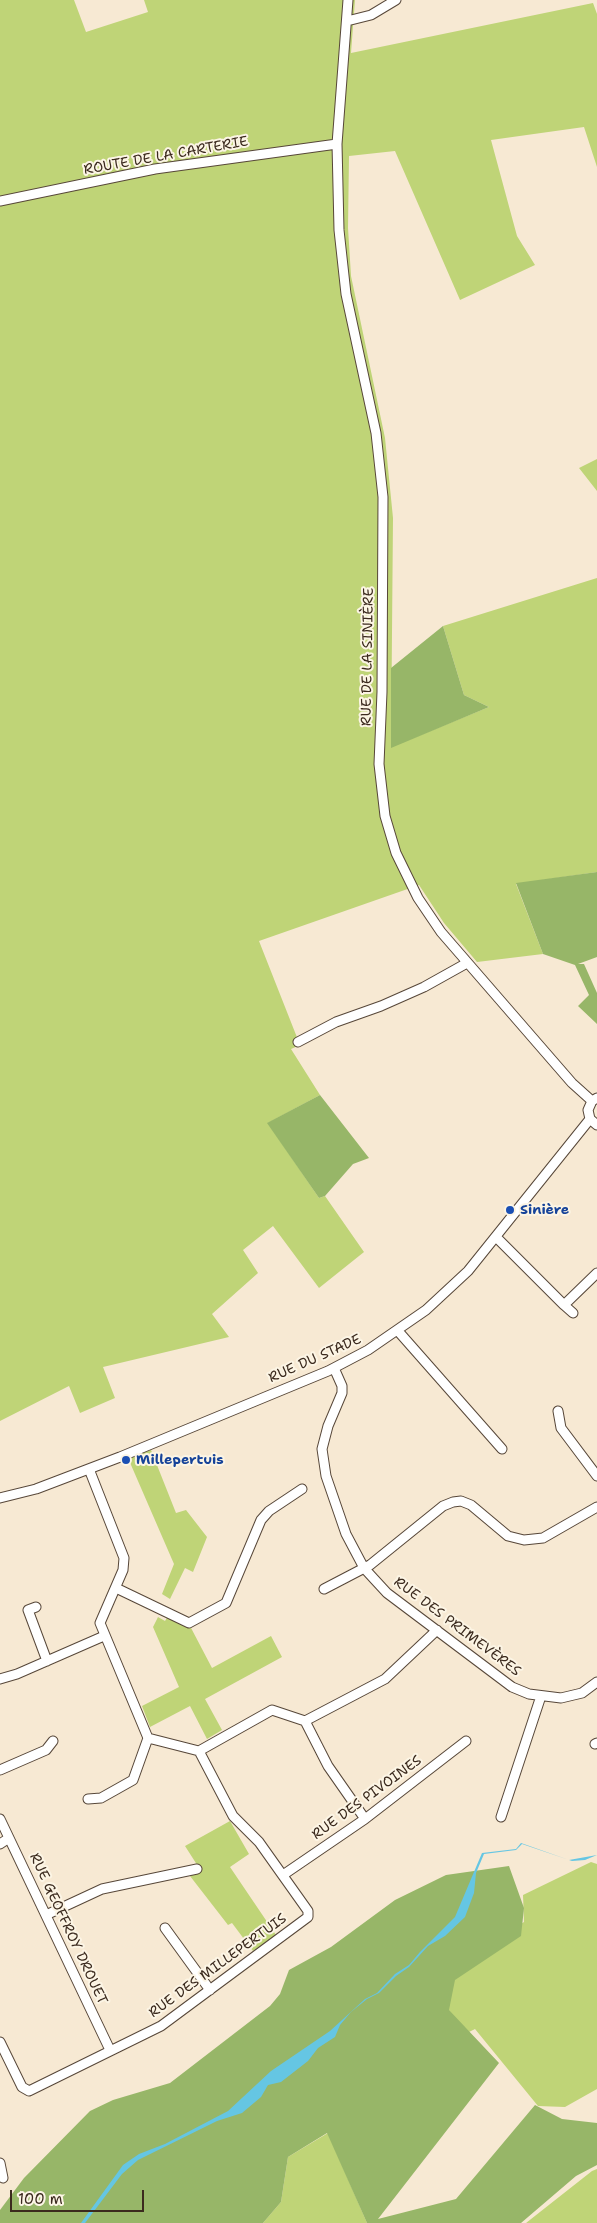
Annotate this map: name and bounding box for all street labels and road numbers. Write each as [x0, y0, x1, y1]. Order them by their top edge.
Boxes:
street label: ROUTE DE LA CARTERIE [82, 133, 250, 179]
street label: RUE DE LA SINIÈRE [358, 588, 378, 726]
street label: RUE DU STADE [266, 1331, 364, 1387]
street label: RUE DES PRIMEVÈRES [390, 1574, 524, 1680]
street label: RUE DES PIVOINES [309, 1753, 425, 1843]
street label: RUE GEOFFROY DROUET [25, 1851, 111, 2007]
street label: RUE DES MILLEPERTUIS [146, 1910, 290, 2022]

